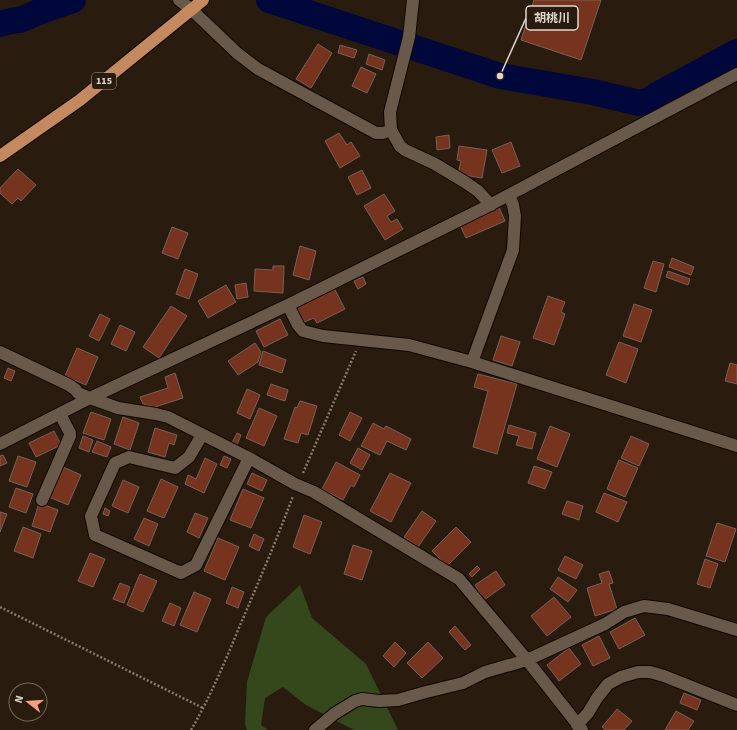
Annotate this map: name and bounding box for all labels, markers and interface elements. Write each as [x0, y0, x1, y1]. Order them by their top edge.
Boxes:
callout: 胡桃川 [526, 6, 578, 30]
text: 胡桃川 [534, 10, 570, 27]
road number: 115 [92, 73, 116, 89]
north arrow [8, 682, 48, 722]
text: N [11, 694, 27, 705]

